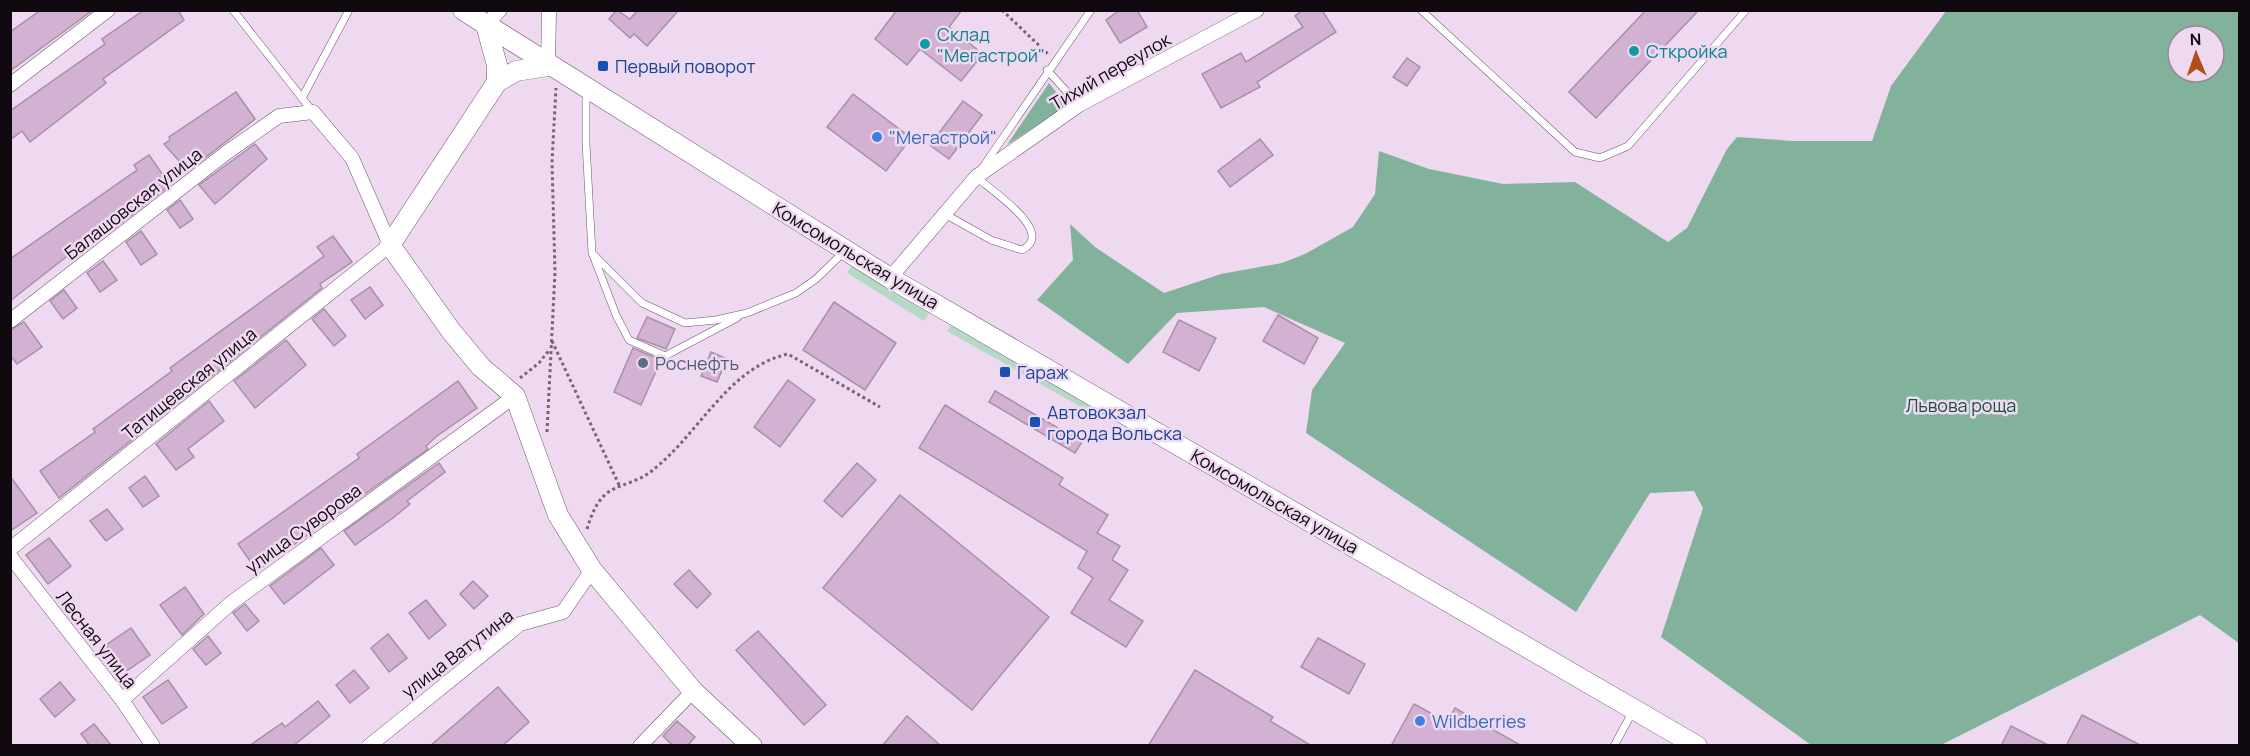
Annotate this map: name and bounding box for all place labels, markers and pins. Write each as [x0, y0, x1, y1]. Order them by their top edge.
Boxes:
place label: Склад "Мегастрой" [937, 22, 1045, 67]
marker: Склад "Мегастрой" [918, 37, 932, 51]
place label: Сткройка [1646, 39, 1727, 63]
marker: Сткройка [1627, 44, 1641, 58]
place label: Первый поворот [615, 54, 756, 78]
marker: Первый поворот [596, 59, 610, 73]
place label: "Мегастрой" [889, 125, 997, 149]
marker: "Мегастрой" [870, 130, 884, 144]
place label: Роснефть [655, 351, 739, 375]
marker: Роснефть [636, 356, 650, 370]
place label: Гараж [1017, 360, 1069, 384]
marker: Гараж [998, 365, 1012, 379]
place label: Автовокзал города Вольска [1047, 400, 1182, 445]
marker: Автовокзал города Вольска [1028, 415, 1042, 429]
place label: Wildberries [1432, 709, 1526, 733]
marker: Wildberries [1413, 714, 1427, 728]

